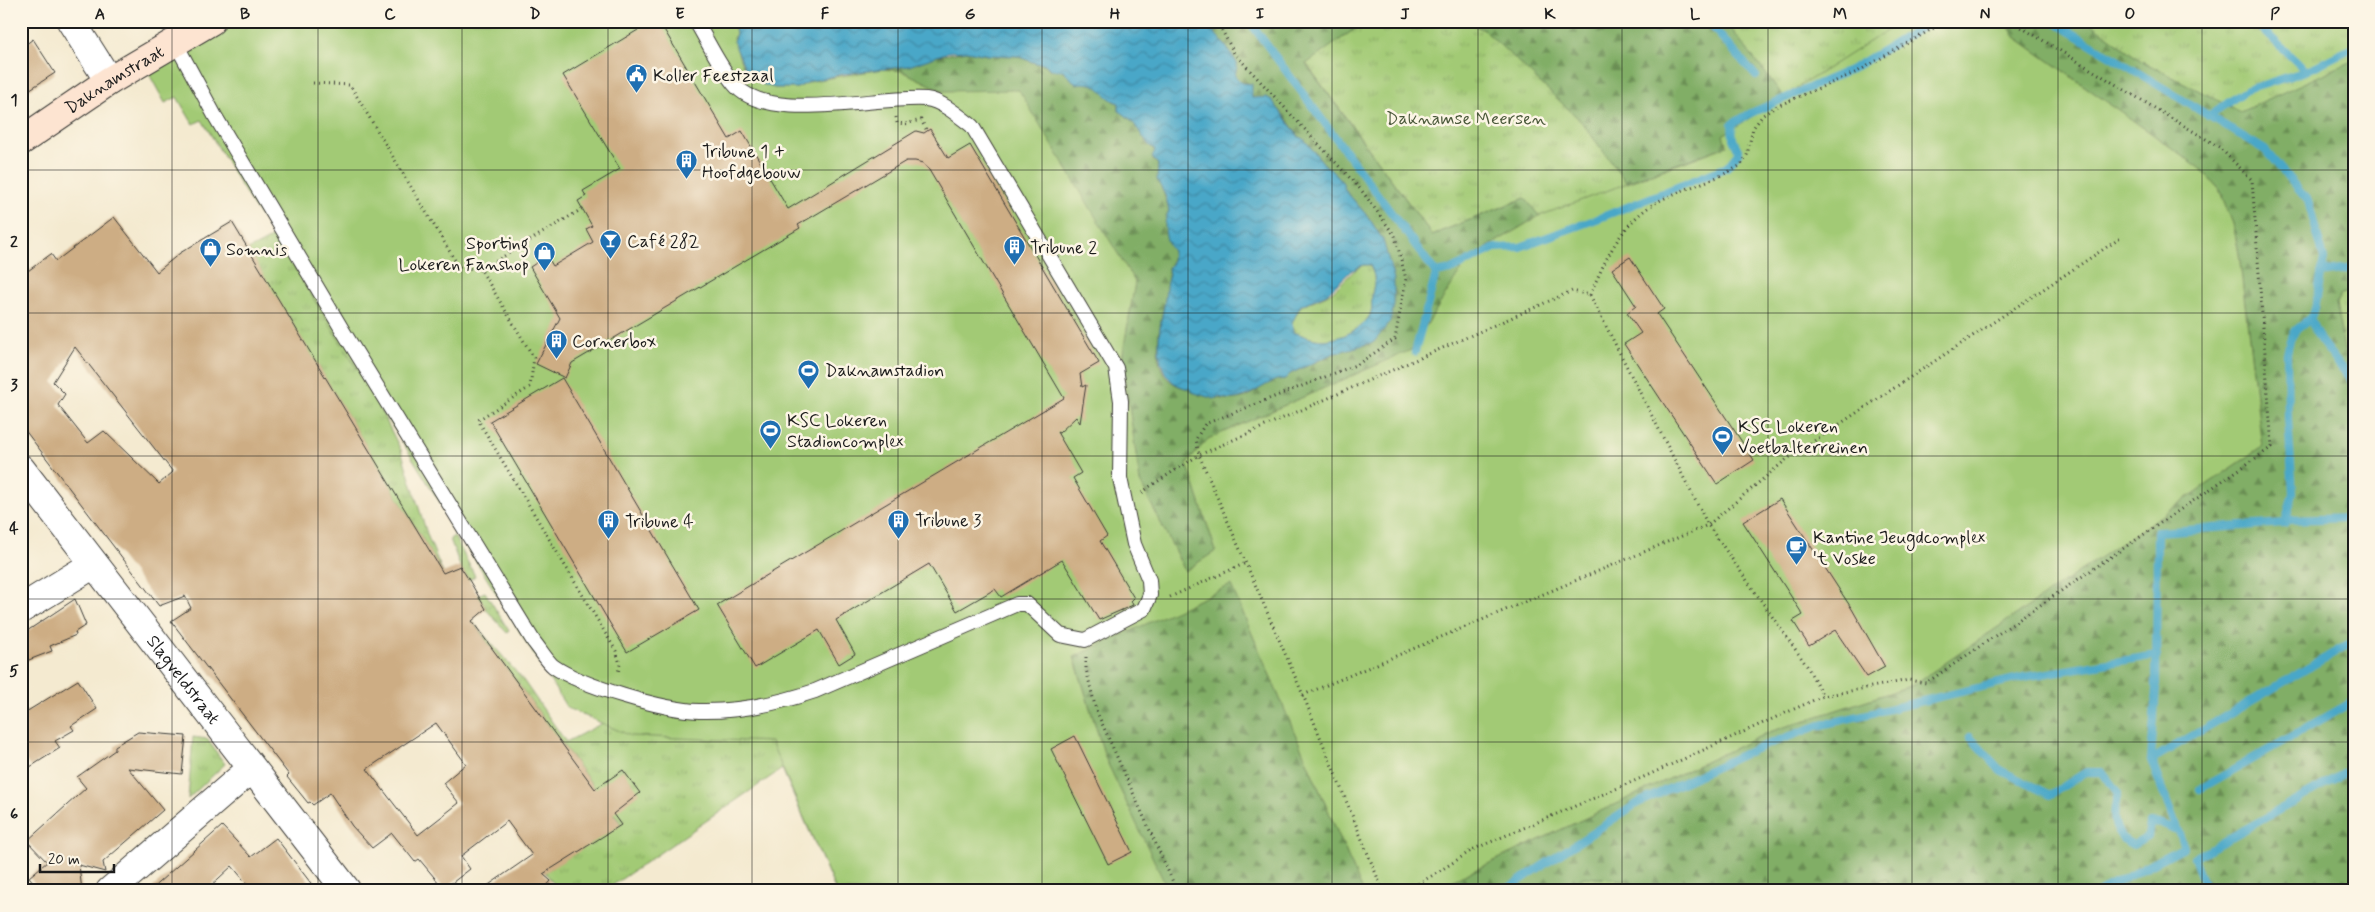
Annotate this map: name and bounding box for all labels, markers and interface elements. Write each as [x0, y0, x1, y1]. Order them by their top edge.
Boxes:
text: A [95, 4, 105, 25]
text: B [240, 4, 250, 25]
text: C [384, 4, 396, 25]
text: D [529, 4, 541, 25]
text: E [675, 4, 685, 25]
text: F [821, 4, 830, 25]
text: G [965, 4, 976, 25]
text: H [1110, 4, 1121, 25]
text: I [1256, 4, 1265, 25]
text: J [1400, 4, 1410, 25]
text: K [1544, 4, 1556, 25]
text: L [1690, 4, 1701, 25]
text: M [1833, 4, 1847, 25]
text: N [1980, 4, 1990, 25]
text: O [2125, 4, 2136, 25]
text: P [2270, 4, 2280, 25]
street label: Daknamstraat [61, 40, 169, 120]
public building icon: Koller Feestzaal [625, 63, 649, 94]
place label: Koller Feestzaal [653, 64, 774, 88]
text: 1 [10, 90, 18, 111]
park label: Daknamse Meersen [1386, 107, 1546, 131]
place label: Tribune 1 + Hoofdgebouw [702, 140, 801, 185]
building icon: Tribune 1 + Hoofdgebouw [674, 149, 698, 180]
bar icon: Café 282 [599, 229, 623, 260]
place label: Café 282 [627, 230, 700, 254]
text: 2 [10, 232, 18, 253]
place label: Sporting Lokeren Fanshop [398, 232, 529, 277]
building icon: Tribune 2 [1002, 235, 1026, 266]
place label: Tribune 2 [1030, 236, 1097, 260]
shop icon: Somnis [198, 237, 222, 268]
place label: Somnis [226, 238, 287, 262]
shop icon: Sporting Lokeren Fanshop [533, 241, 557, 272]
building icon: Cornerbox [544, 329, 568, 360]
place label: Cornerbox [572, 330, 656, 354]
sports icon: Daknamstadion [797, 358, 821, 389]
place label: Daknamstadion [825, 359, 944, 383]
text: 3 [10, 375, 18, 396]
place label: KSC Lokeren Stadioncomplex [787, 409, 904, 454]
place label: KSC Lokeren Voetbalterreinen [1738, 415, 1868, 460]
sports icon: KSC Lokeren Stadioncomplex [759, 418, 783, 449]
sports icon: KSC Lokeren Voetbalterreinen [1710, 424, 1734, 455]
building icon: Tribune 3 [887, 508, 911, 539]
building icon: Tribune 4 [597, 509, 621, 540]
place label: Tribune 3 [915, 509, 981, 533]
place label: Tribune 4 [625, 510, 694, 534]
text: 4 [9, 518, 19, 539]
place label: Kantine Jeugdcomplex 't Voske [1813, 526, 1986, 571]
cafe icon: Kantine Jeugdcomplex 't Voske [1785, 535, 1809, 566]
street label: Slagveldstraat [141, 630, 225, 730]
text: 5 [9, 661, 19, 682]
text: 6 [10, 804, 18, 825]
scale bar [40, 842, 114, 874]
text: 20 m [48, 850, 80, 870]

